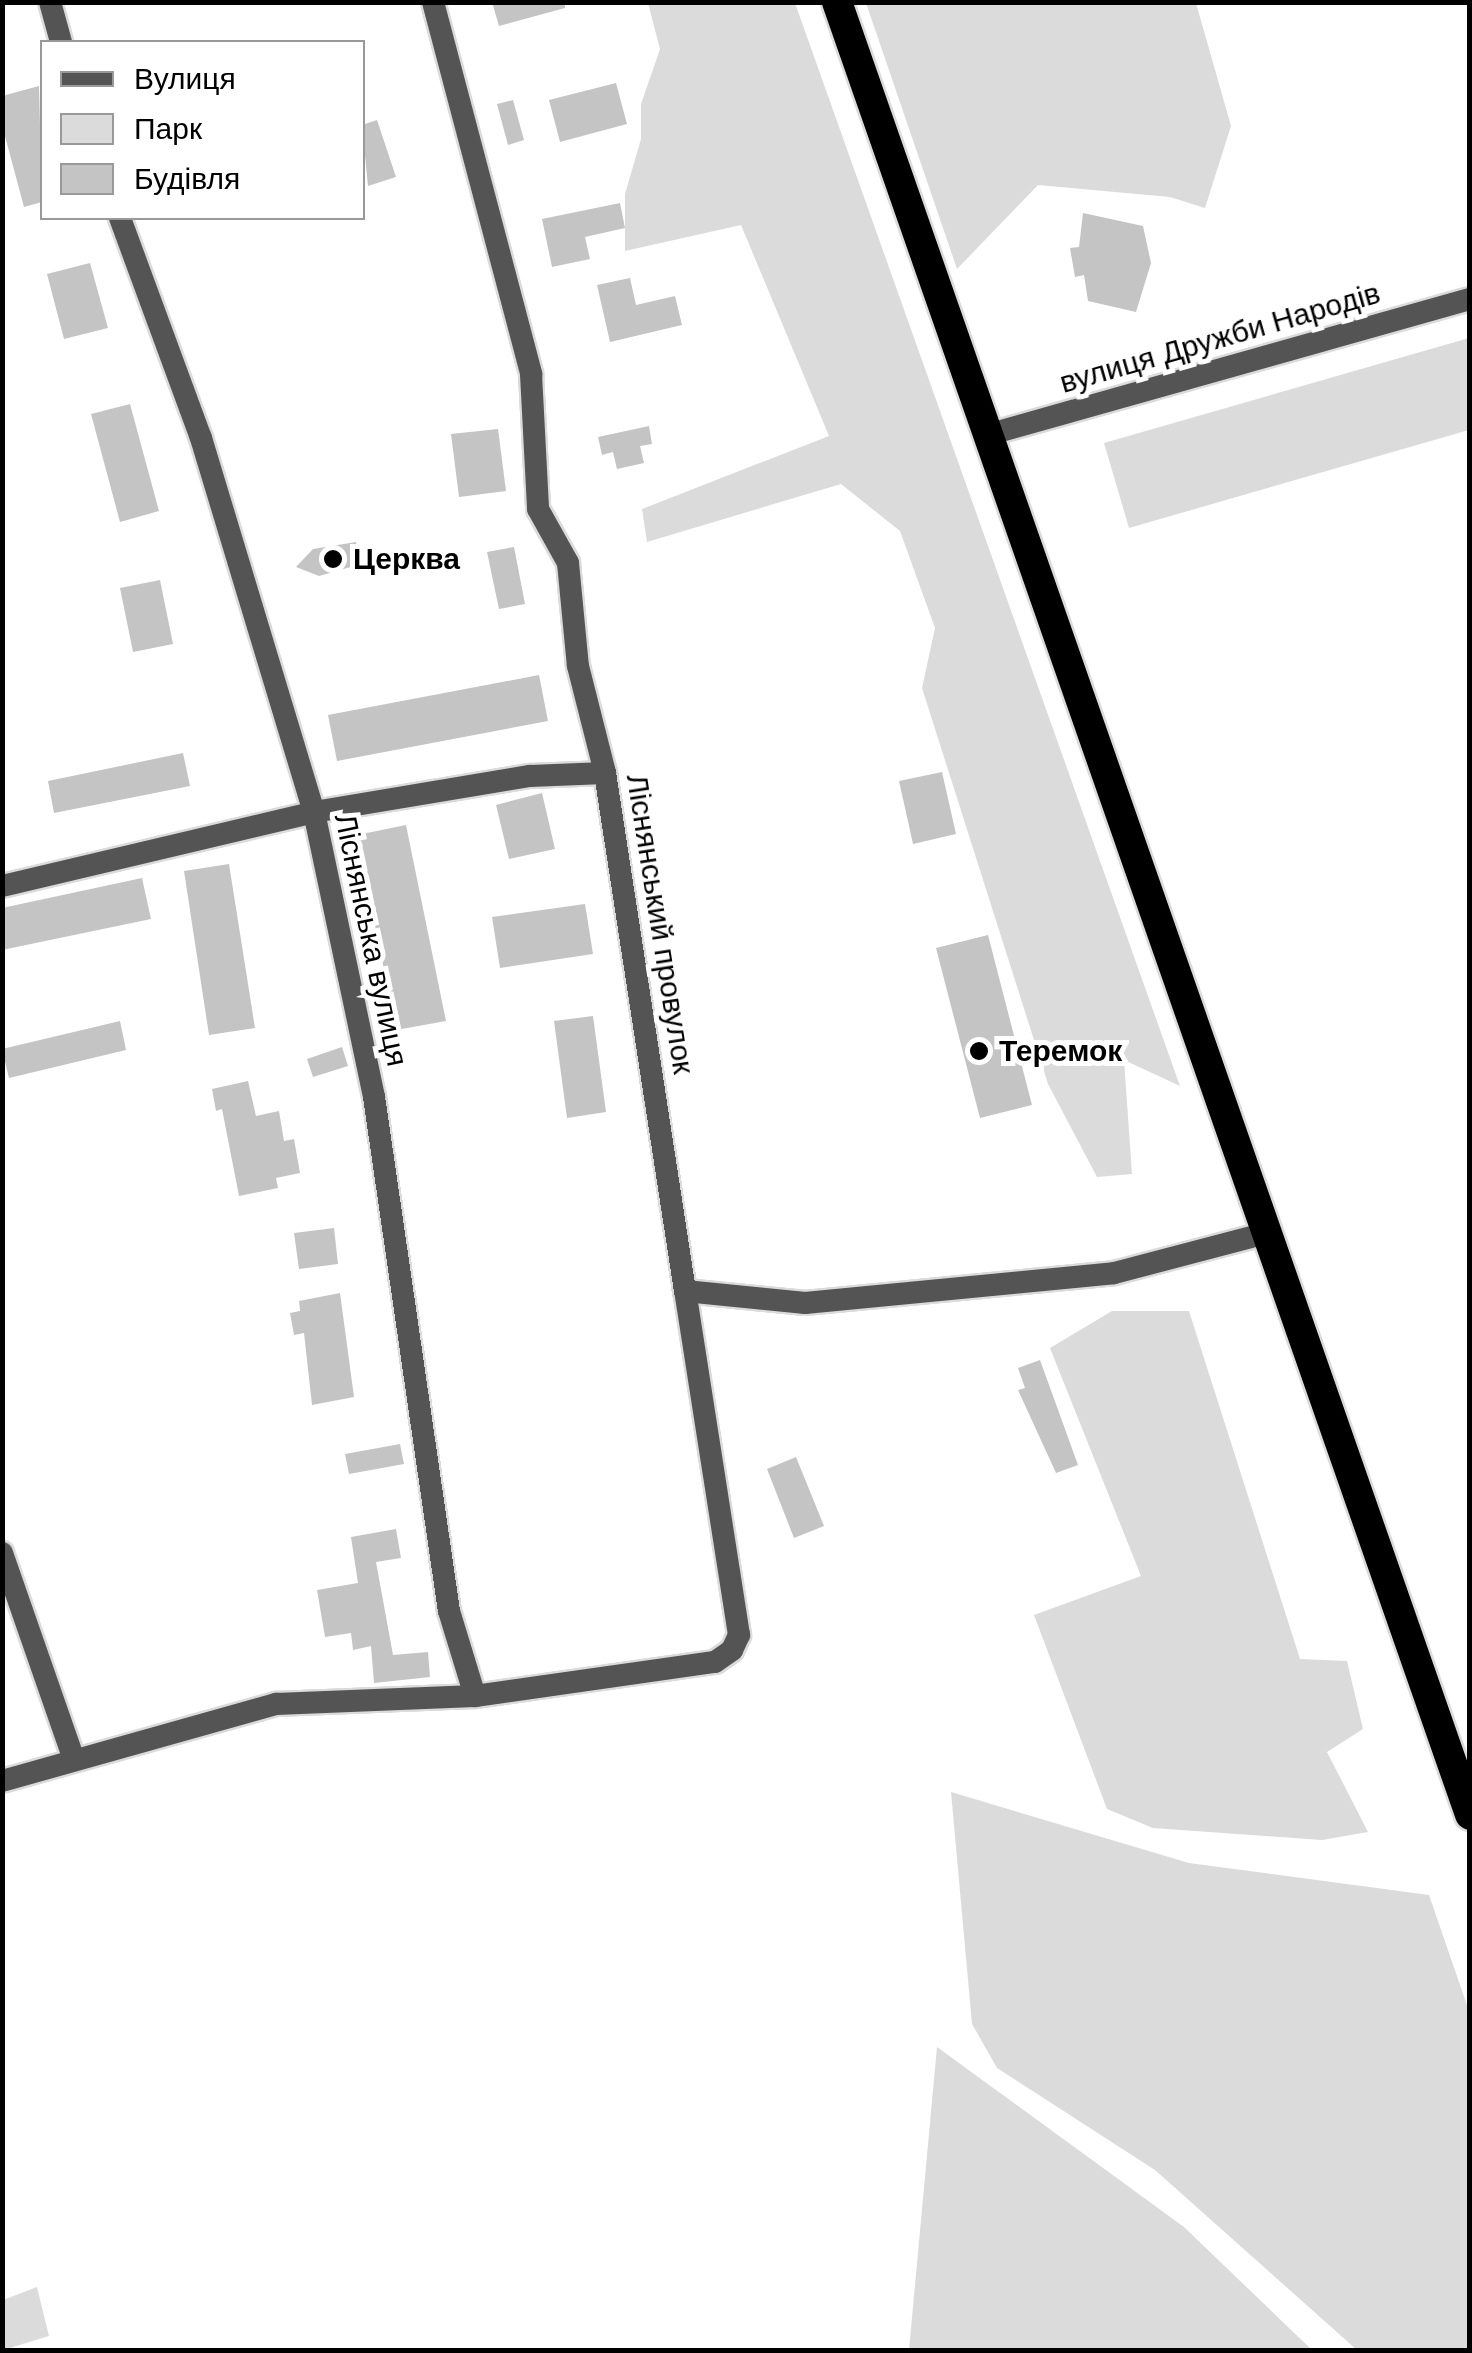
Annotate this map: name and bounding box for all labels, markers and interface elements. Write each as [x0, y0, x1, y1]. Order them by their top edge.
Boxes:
legend [40, 40, 365, 220]
text: Вулиця [134, 62, 236, 95]
text: Парк [134, 112, 202, 145]
text: Будівля [134, 162, 240, 195]
street label: вулиця Дружби Народів [1056, 275, 1384, 401]
place label: Церква [353, 541, 460, 577]
marker: Церква [322, 548, 344, 570]
street label: Ліснянський провулок [619, 771, 701, 1077]
street label: Ліснянська вулиця [327, 810, 415, 1070]
place label: Теремок [999, 1033, 1122, 1069]
marker: Теремок [968, 1040, 990, 1062]

